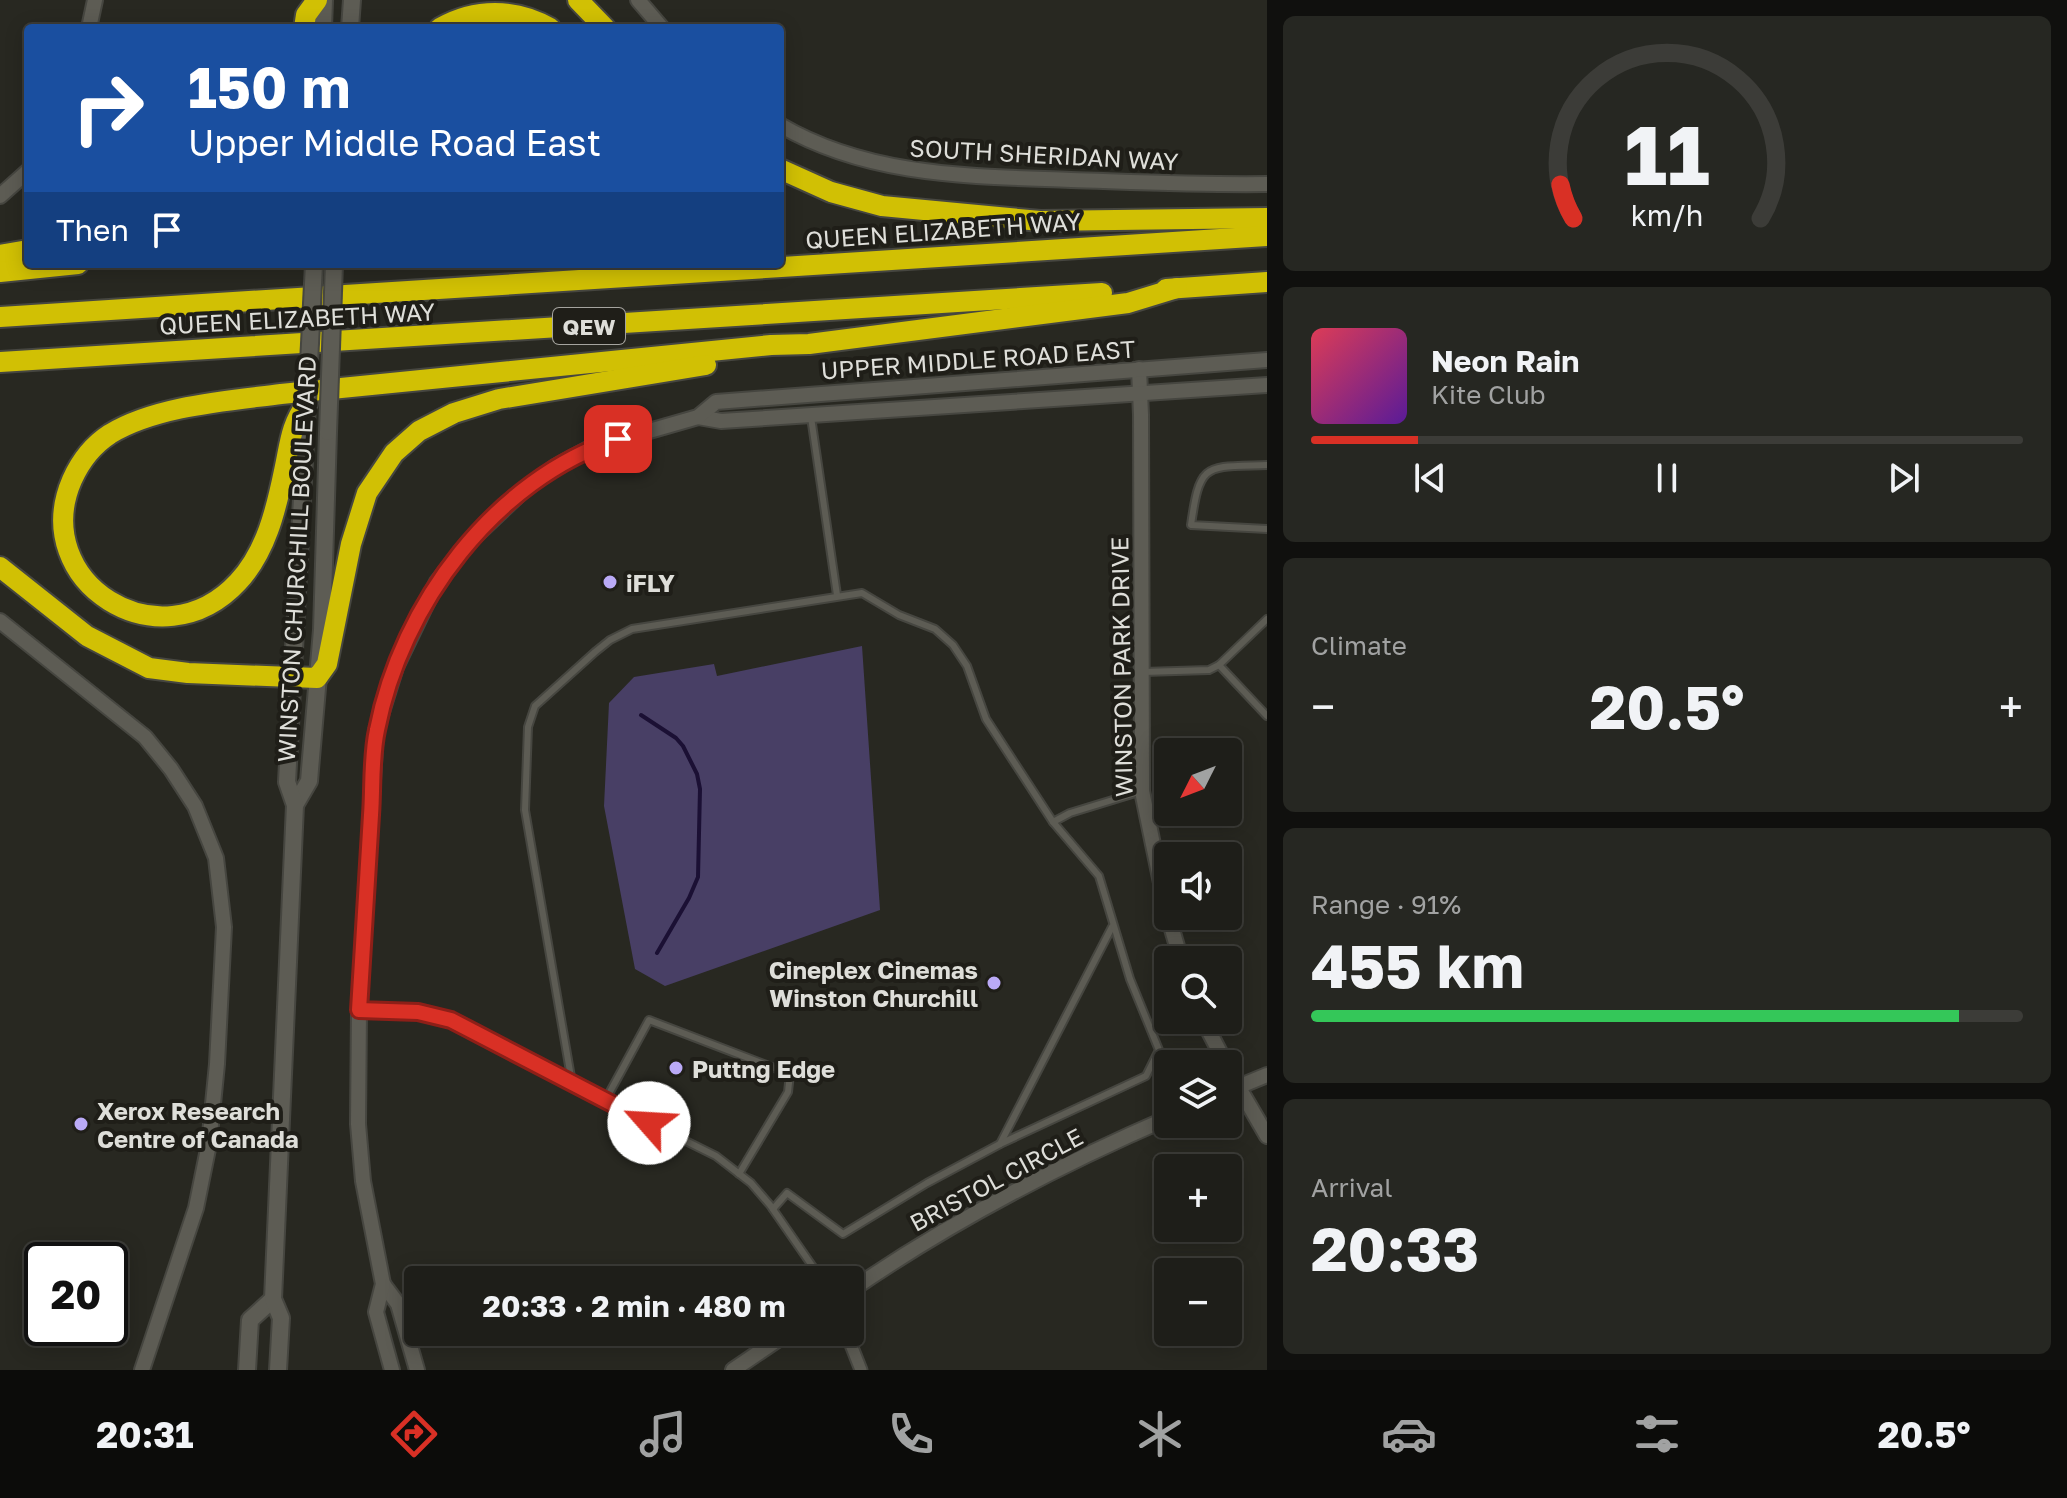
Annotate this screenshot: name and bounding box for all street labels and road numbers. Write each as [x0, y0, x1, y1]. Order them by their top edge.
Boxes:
street label: SOUTH SHERIDAN WAY [909, 132, 1180, 176]
street label: QUEEN ELIZABETH WAY [804, 206, 1082, 254]
street label: QUEEN ELIZABETH WAY [159, 296, 436, 340]
road number: QEW [553, 308, 625, 344]
street label: UPPER MIDDLE ROAD EAST [820, 334, 1136, 384]
street label: WINSTON CHURCHILL BOULEVARD [271, 355, 321, 763]
street label: WINSTON PARK DRIVE [1104, 537, 1138, 797]
street label: BRISTOL CIRCLE [905, 1121, 1087, 1237]

